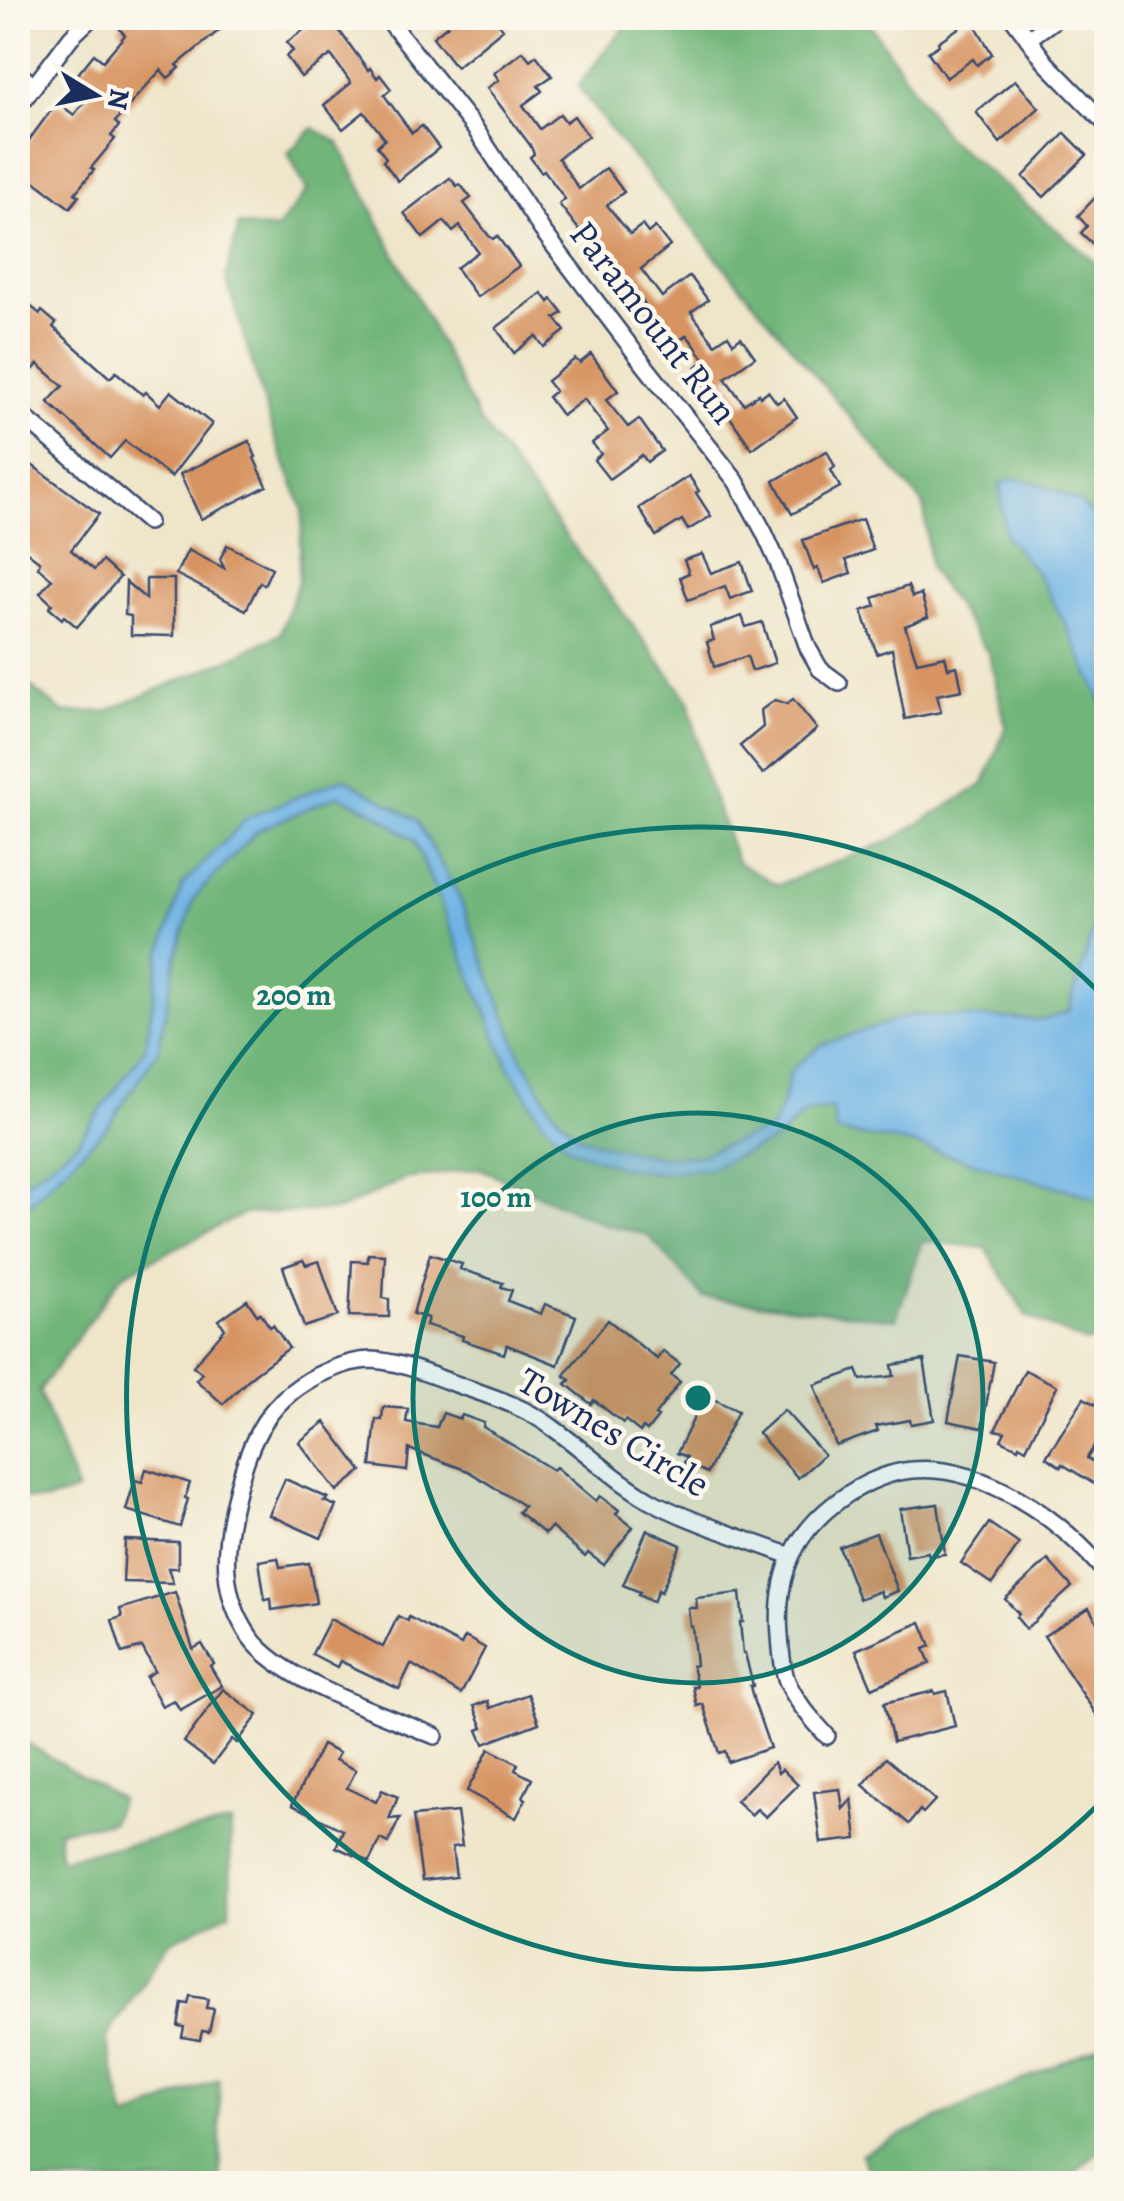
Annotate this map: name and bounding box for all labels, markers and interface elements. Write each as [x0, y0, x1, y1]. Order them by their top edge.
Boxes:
north arrow [45, 45, 145, 145]
text: N [98, 86, 139, 113]
street label: Paramount Run [558, 209, 750, 435]
text: 200 m [256, 975, 332, 1015]
text: 100 m [460, 1177, 532, 1217]
street label: Townes Circle [509, 1354, 719, 1510]
centre of rings [680, 1380, 716, 1416]

